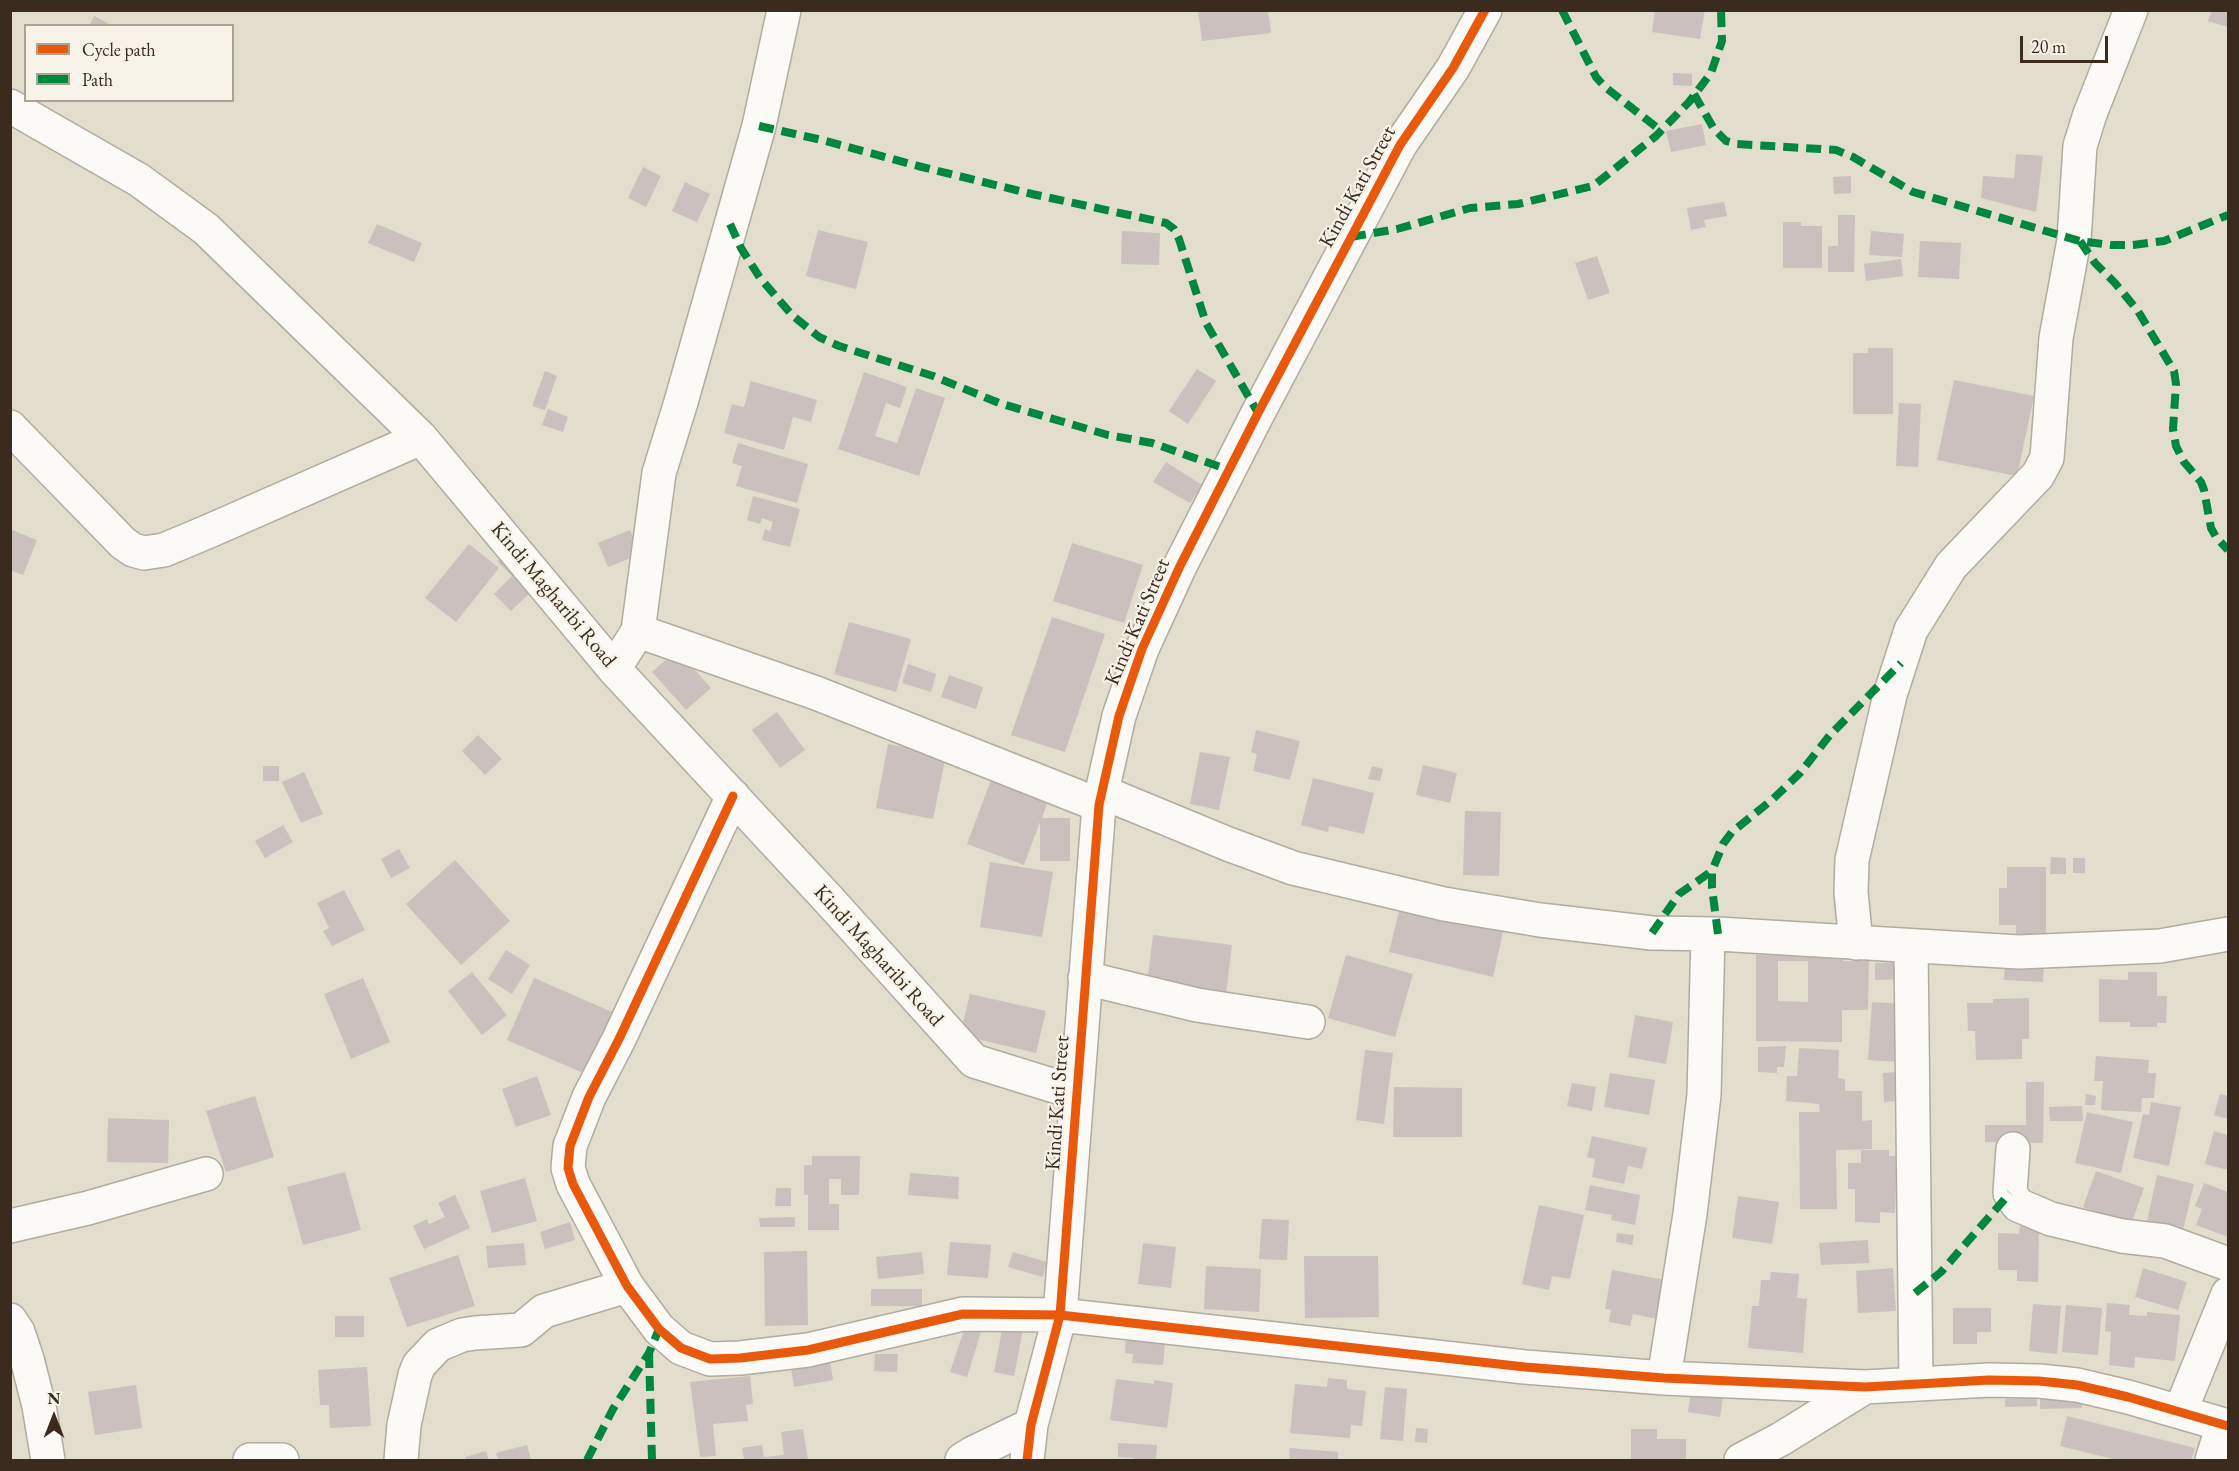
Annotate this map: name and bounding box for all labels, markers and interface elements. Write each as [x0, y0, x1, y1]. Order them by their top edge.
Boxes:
legend [24, 24, 234, 102]
scale bar [2023, 24, 2112, 62]
text: 20 m [2031, 35, 2066, 58]
text: Cycle path [82, 38, 156, 61]
text: Path [82, 68, 113, 91]
street label: Kindi Kati Street [1314, 122, 1402, 252]
street label: Kindi Magharibi Road [485, 517, 621, 673]
street label: Kindi Kati Street [1100, 555, 1176, 689]
street label: Kindi Magharibi Road [808, 880, 948, 1032]
street label: Kindi Kati Street [1041, 1035, 1075, 1171]
north arrow [24, 1387, 84, 1447]
text: N [48, 1388, 60, 1409]

